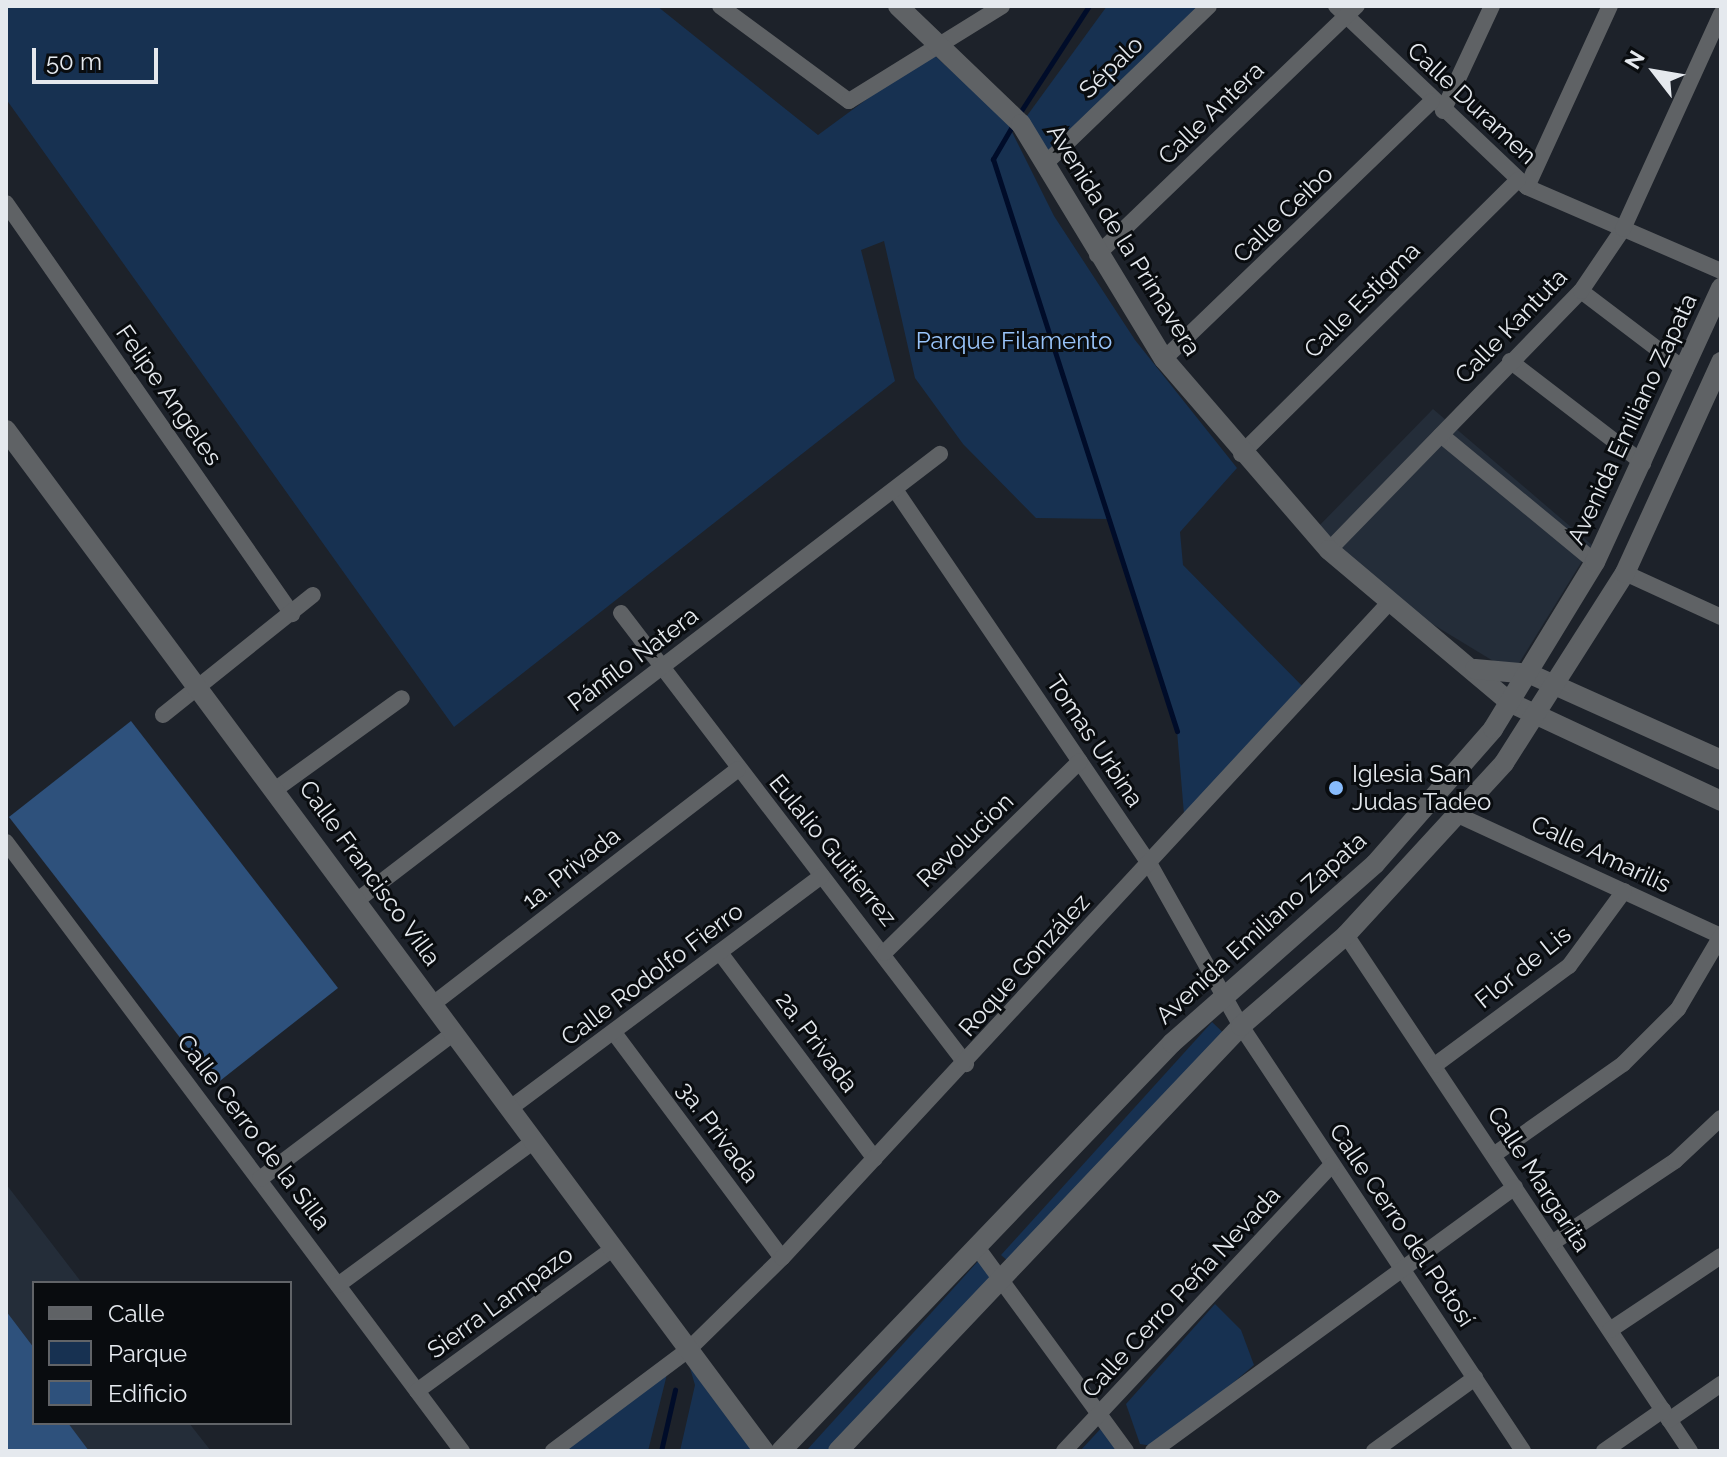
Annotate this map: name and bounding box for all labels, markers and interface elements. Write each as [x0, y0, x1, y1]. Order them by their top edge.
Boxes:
street label: Sépalo [1073, 30, 1149, 104]
scale bar [36, 32, 162, 82]
north arrow [1615, 32, 1695, 112]
street label: Calle Duramen [1402, 36, 1542, 170]
text: N [1619, 46, 1650, 74]
text: 50 m [46, 47, 102, 76]
street label: Calle Antera [1152, 55, 1270, 171]
street label: Avenida de la Primavera [1041, 119, 1207, 361]
street label: Calle Ceibo [1227, 159, 1339, 269]
street label: Calle Estigma [1298, 236, 1426, 364]
street label: Calle Kantuta [1449, 263, 1573, 389]
street label: Avenida Emiliano Zapata [1561, 289, 1703, 549]
street label: Felipe Angeles [110, 319, 228, 471]
park label: Parque Filamento [916, 327, 1112, 355]
street label: Pánfilo Natera [562, 601, 704, 717]
street label: Tomas Urbina [1040, 670, 1150, 812]
place label: Iglesia San Judas Tadeo [1352, 760, 1492, 816]
street label: Eulalio Guitierrez [763, 768, 903, 932]
street label: Calle Francisco Villa [293, 774, 447, 972]
marker: Iglesia San Judas Tadeo [1327, 779, 1345, 797]
street label: Revolucion [911, 787, 1019, 893]
street label: Calle Amarilis [1526, 809, 1676, 899]
street label: 1a. Privada [516, 821, 626, 915]
street label: Avenida Emiliano Zapata [1150, 826, 1372, 1030]
street label: Roque González [953, 888, 1095, 1042]
street label: Calle Rodolfo Fierro [555, 896, 749, 1052]
street label: Flor de Lis [1469, 919, 1577, 1015]
street label: 2a. Privada [770, 986, 864, 1098]
street label: Calle Cerro de la Silla [171, 1029, 337, 1235]
street label: 3a. Privada [671, 1076, 765, 1188]
street label: Calle Margarita [1481, 1101, 1597, 1257]
street label: Calle Cerro del Potosí [1323, 1118, 1481, 1332]
street label: Calle Cerro Peña Nevada [1076, 1181, 1286, 1403]
street label: Sierra Lampazo [422, 1240, 578, 1364]
legend [32, 1281, 292, 1425]
text: Calle [108, 1299, 165, 1328]
text: Parque [108, 1339, 187, 1368]
text: Edificio [108, 1379, 187, 1408]

